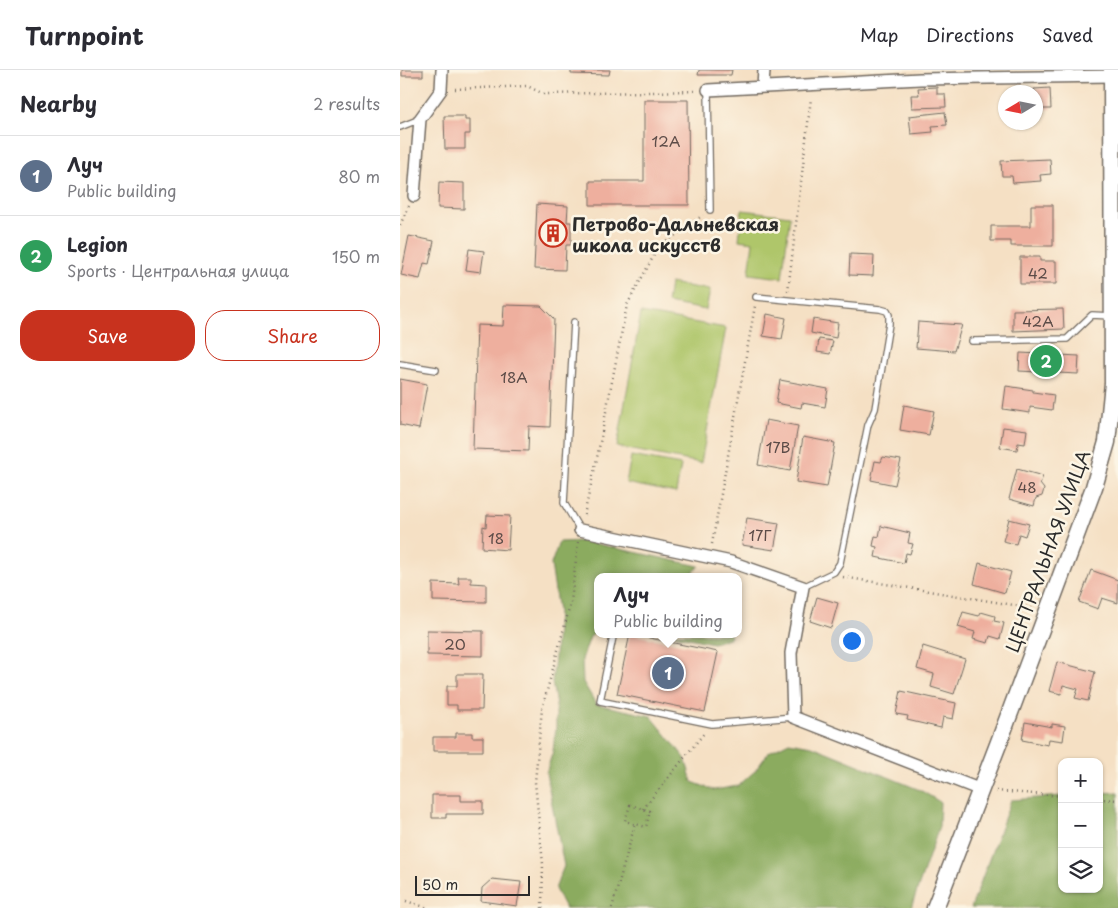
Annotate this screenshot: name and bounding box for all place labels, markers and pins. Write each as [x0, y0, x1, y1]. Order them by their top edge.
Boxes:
place label: Петрово-Дальневская школа искусств [572, 210, 779, 258]
building icon: Петрово-Дальневская школа искусств [538, 218, 568, 248]
pin: 2 [1030, 342, 1062, 380]
pin: 1 [652, 654, 684, 692]

